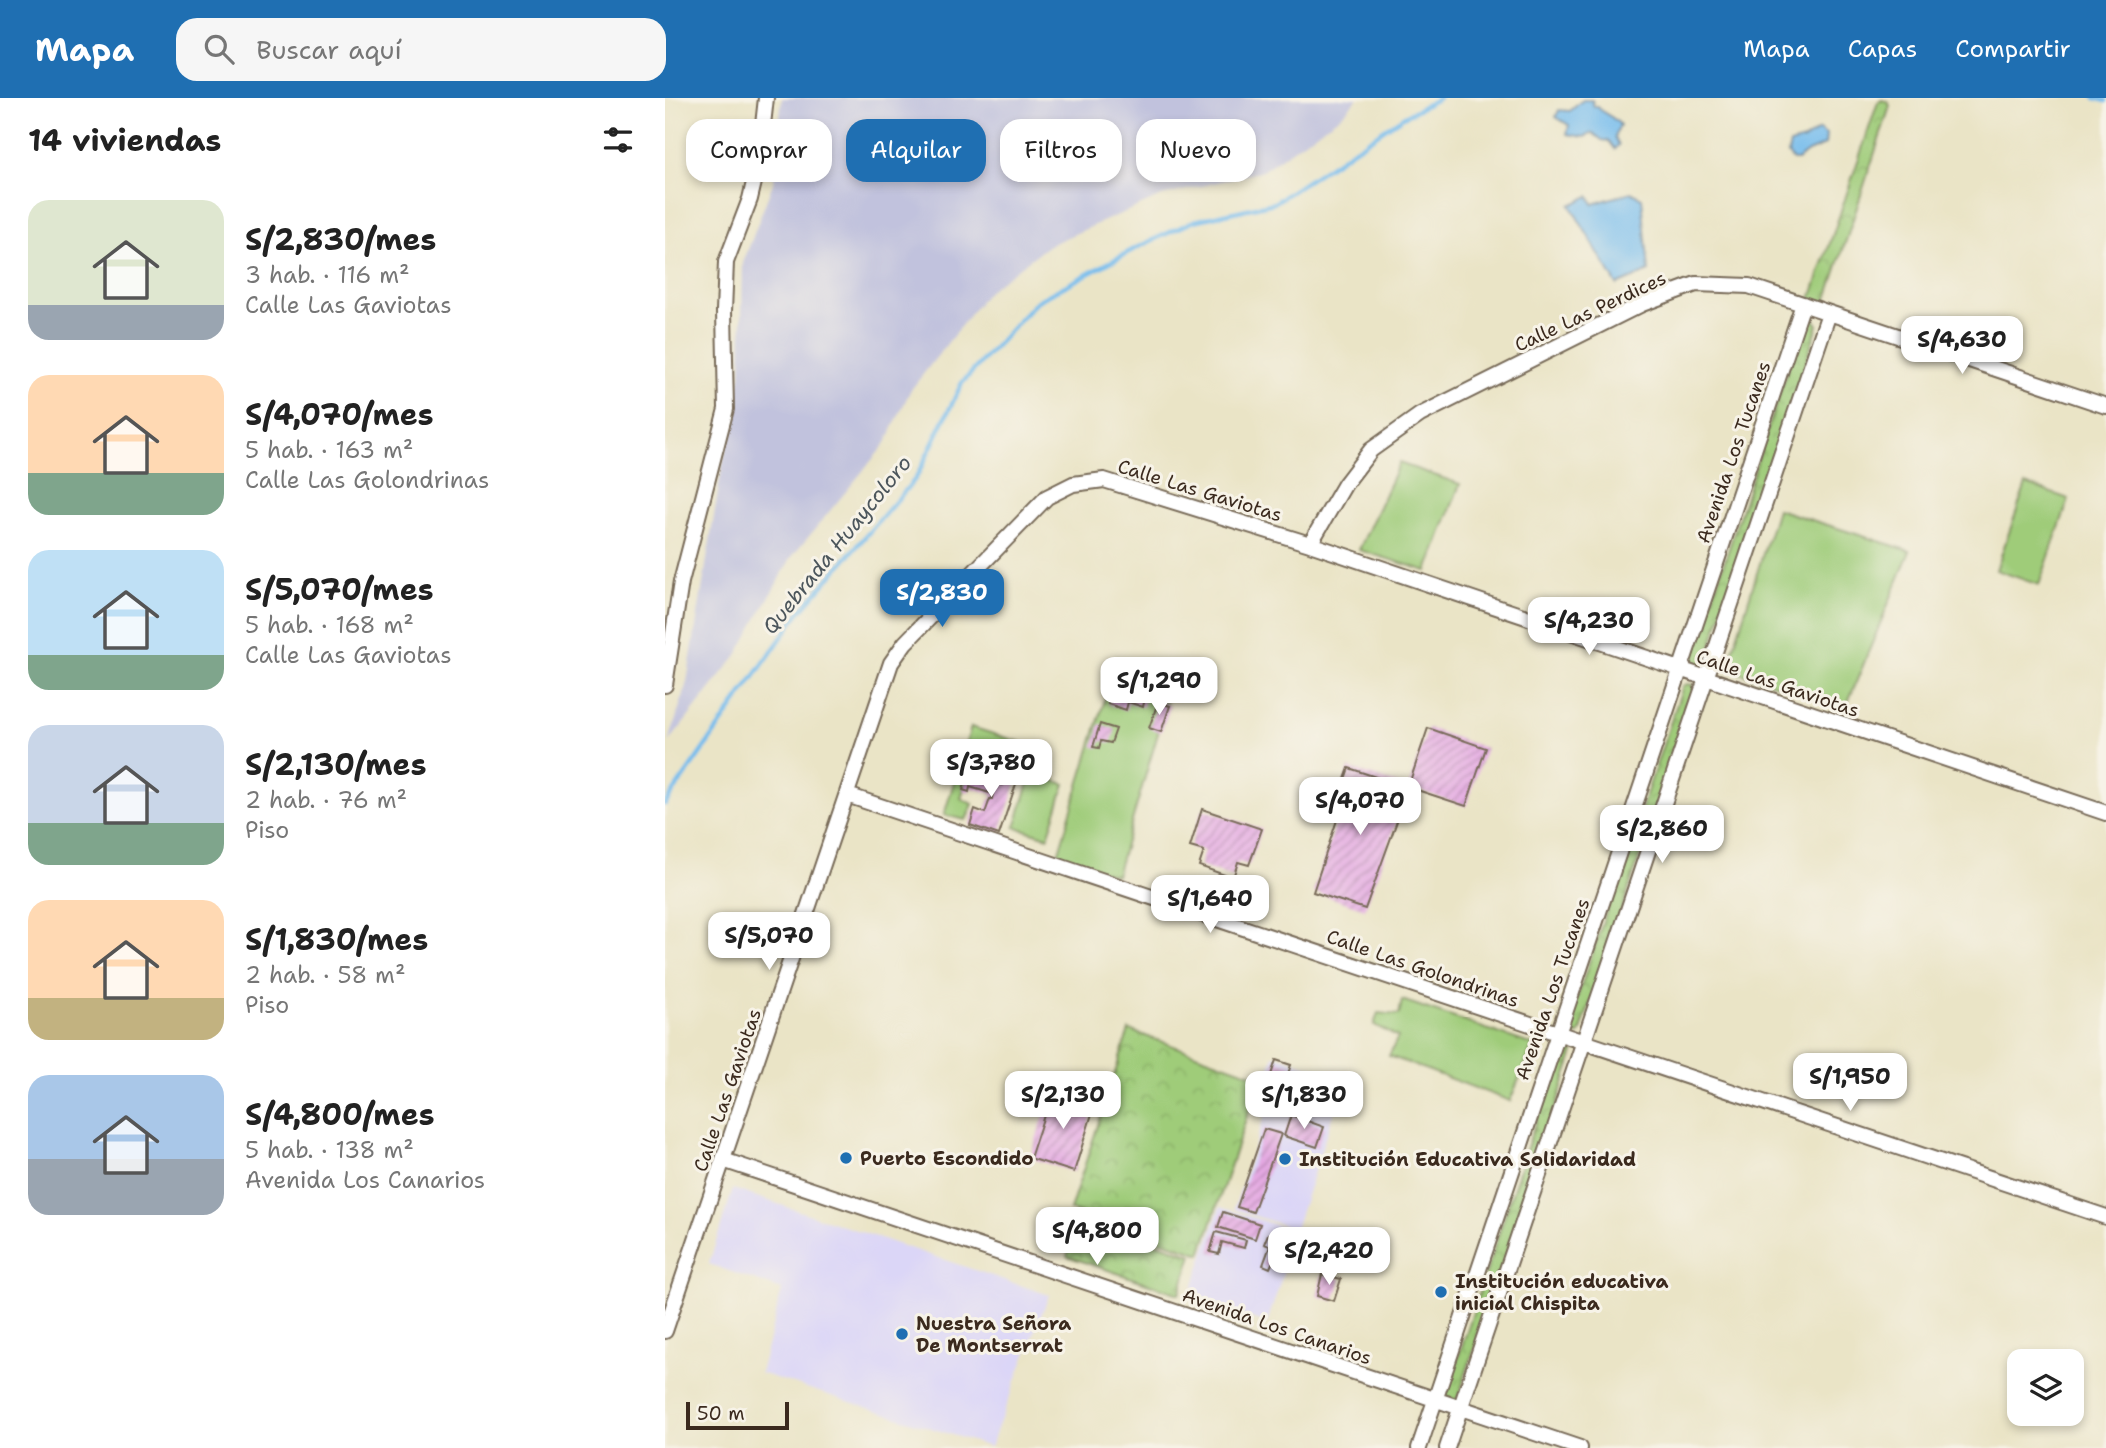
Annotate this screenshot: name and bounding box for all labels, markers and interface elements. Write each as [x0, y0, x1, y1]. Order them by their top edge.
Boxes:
search box [176, 18, 666, 81]
text: Mapa [35, 27, 134, 72]
icon: search [200, 30, 238, 68]
text: Buscar aquí [256, 32, 402, 67]
text: Mapa [1743, 33, 1810, 65]
text: Capas [1848, 33, 1917, 65]
text: Compartir [1955, 33, 2071, 65]
chip: Comprar [686, 119, 832, 182]
chip: Alquilar [846, 119, 986, 182]
chip: Filtros [1000, 119, 1122, 182]
chip: Nuevo [1136, 119, 1256, 182]
text: 14 viviendas [28, 120, 221, 161]
icon: filters [599, 121, 637, 159]
text: S/2,830/mes [245, 219, 436, 260]
icon: home [84, 228, 168, 312]
text: 3 hab. · 116 m² [245, 260, 410, 290]
street label: Calle Las Perdices [1510, 265, 1670, 358]
text: Calle Las Gaviotas [245, 290, 452, 320]
pin: S/4,630 [1897, 316, 2027, 376]
text: S/4,630 [1917, 324, 2007, 354]
street label: Avenida Los Tucanes [1691, 358, 1776, 547]
text: S/4,070/mes [245, 394, 434, 435]
icon: home [84, 403, 168, 487]
text: 5 hab. · 163 m² [245, 435, 413, 465]
water label: Quebrada Huaycoloro [756, 450, 918, 640]
street label: Calle Las Gaviotas [1115, 454, 1285, 527]
text: Calle Las Golondrinas [245, 465, 489, 495]
text: S/5,070/mes [245, 569, 434, 610]
pin: S/2,830 [877, 570, 1007, 629]
text: S/2,830 [896, 577, 988, 607]
icon: home [84, 578, 168, 662]
pin: S/4,230 [1524, 598, 1654, 657]
text: S/4,230 [1544, 605, 1634, 635]
text: 5 hab. · 168 m² [245, 610, 414, 640]
text: Calle Las Gaviotas [245, 640, 452, 670]
street label: Calle Las Gaviotas [1693, 644, 1863, 723]
pin: S/1,290 [1094, 658, 1224, 717]
text: S/1,290 [1116, 665, 1202, 695]
pin: S/3,780 [926, 740, 1056, 799]
text: S/2,130/mes [245, 744, 427, 785]
text: S/3,780 [946, 747, 1036, 777]
icon: home [84, 753, 168, 837]
pin: S/4,070 [1295, 778, 1425, 837]
text: 2 hab. · 76 m² [245, 785, 407, 815]
text: S/4,070 [1315, 785, 1405, 815]
pin: S/2,860 [1597, 806, 1727, 865]
text: S/2,860 [1616, 813, 1708, 843]
text: Piso [245, 815, 289, 845]
pin: S/1,640 [1145, 876, 1275, 935]
text: S/1,640 [1167, 883, 1253, 913]
street label: Avenida Los Tucanes [1510, 895, 1595, 1084]
pin: S/5,070 [704, 912, 834, 972]
text: S/1,830/mes [245, 919, 428, 960]
text: S/5,070 [724, 920, 814, 950]
street label: Calle Las Golondrinas [1323, 924, 1522, 1013]
icon: home [84, 928, 168, 1012]
text: 2 hab. · 58 m² [245, 960, 406, 990]
text: Piso [245, 990, 289, 1020]
street label: Calle Las Gaviotas [688, 1005, 767, 1175]
pin: S/1,950 [1785, 1054, 1915, 1113]
text: S/1,950 [1809, 1061, 1891, 1091]
pin: S/2,130 [998, 1072, 1128, 1131]
pin: S/1,830 [1239, 1072, 1369, 1131]
text: S/2,130 [1021, 1079, 1105, 1109]
text: S/1,830 [1261, 1079, 1347, 1109]
text: S/4,800/mes [245, 1094, 435, 1135]
icon: home [84, 1103, 168, 1187]
text: 5 hab. · 138 m² [245, 1135, 414, 1165]
place label: Puerto Escondido [860, 1146, 1034, 1171]
place label: Institución Educativa Solidaridad [1299, 1147, 1636, 1172]
marker: Puerto Escondido [838, 1150, 854, 1166]
marker: Institución Educativa Solidaridad [1277, 1151, 1293, 1167]
text: Avenida Los Canarios [245, 1165, 485, 1195]
pin: S/4,800 [1032, 1208, 1162, 1267]
text: S/4,800 [1052, 1215, 1142, 1245]
pin: S/2,420 [1264, 1228, 1394, 1287]
text: S/2,420 [1284, 1235, 1374, 1265]
place label: Institución educativa inicial Chispita [1455, 1269, 1668, 1316]
street label: Avenida Los Canarios [1179, 1282, 1375, 1371]
marker: Institución educativa inicial Chispita [1433, 1284, 1449, 1300]
place label: Nuestra Señora De Montserrat [916, 1311, 1071, 1358]
marker: Nuestra Señora De Montserrat [894, 1326, 910, 1342]
map controls [2007, 1349, 2084, 1426]
button: layers [2007, 1349, 2084, 1426]
scale bar [686, 1399, 789, 1431]
text: 50 m [697, 1401, 745, 1426]

